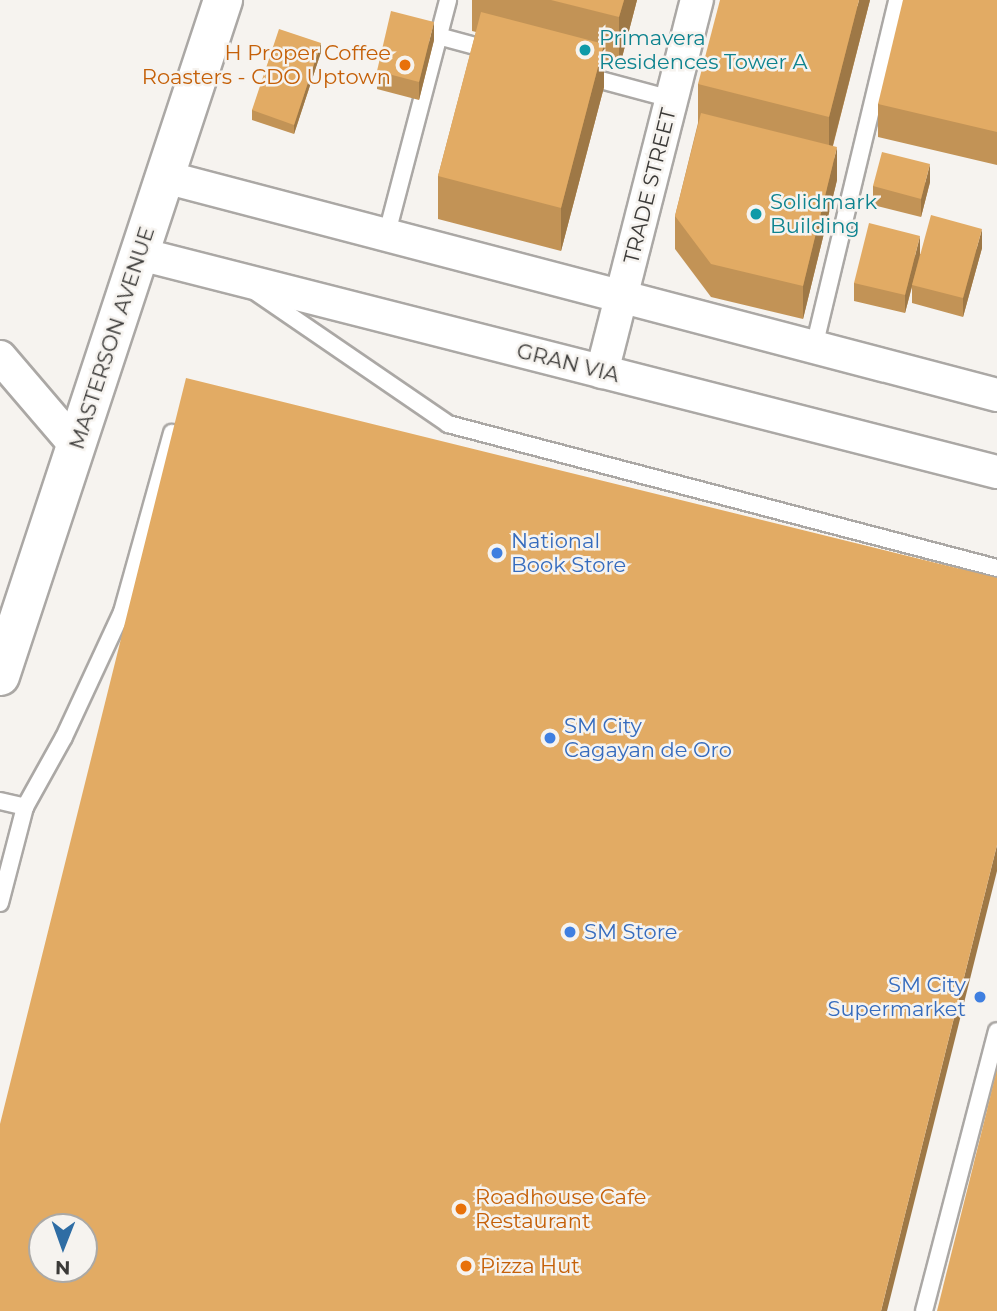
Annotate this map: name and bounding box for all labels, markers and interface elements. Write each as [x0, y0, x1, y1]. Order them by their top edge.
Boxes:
place label: Primavera Residences Tower A [599, 25, 808, 75]
place label: H Proper Coffee Roasters - CDO Uptown [142, 40, 391, 90]
marker: Primavera Residences Tower A [577, 42, 593, 58]
marker: H Proper Coffee Roasters - CDO Uptown [397, 57, 413, 73]
street label: TRADE STREET [619, 106, 681, 266]
place label: Solidmark Building [770, 189, 877, 239]
marker: Solidmark Building [748, 206, 764, 222]
street label: MASTERSON AVENUE [64, 223, 160, 453]
street label: GRAN VIA [514, 338, 622, 388]
place label: National Book Store [511, 528, 626, 578]
marker: National Book Store [489, 545, 505, 561]
place label: SM City Cagayan de Oro [564, 713, 732, 763]
marker: SM City Cagayan de Oro [542, 730, 558, 746]
place label: SM Store [584, 919, 678, 945]
marker: SM Store [562, 924, 578, 940]
place label: SM City Supermarket [828, 972, 966, 1022]
marker: SM City Supermarket [972, 989, 988, 1005]
place label: Roadhouse Cafe Restaurant [475, 1184, 647, 1234]
marker: Roadhouse Cafe Restaurant [453, 1201, 469, 1217]
north arrow [28, 1213, 98, 1283]
place label: Pizza Hut [480, 1253, 580, 1279]
text: N [55, 1256, 71, 1279]
marker: Pizza Hut [458, 1258, 474, 1274]

